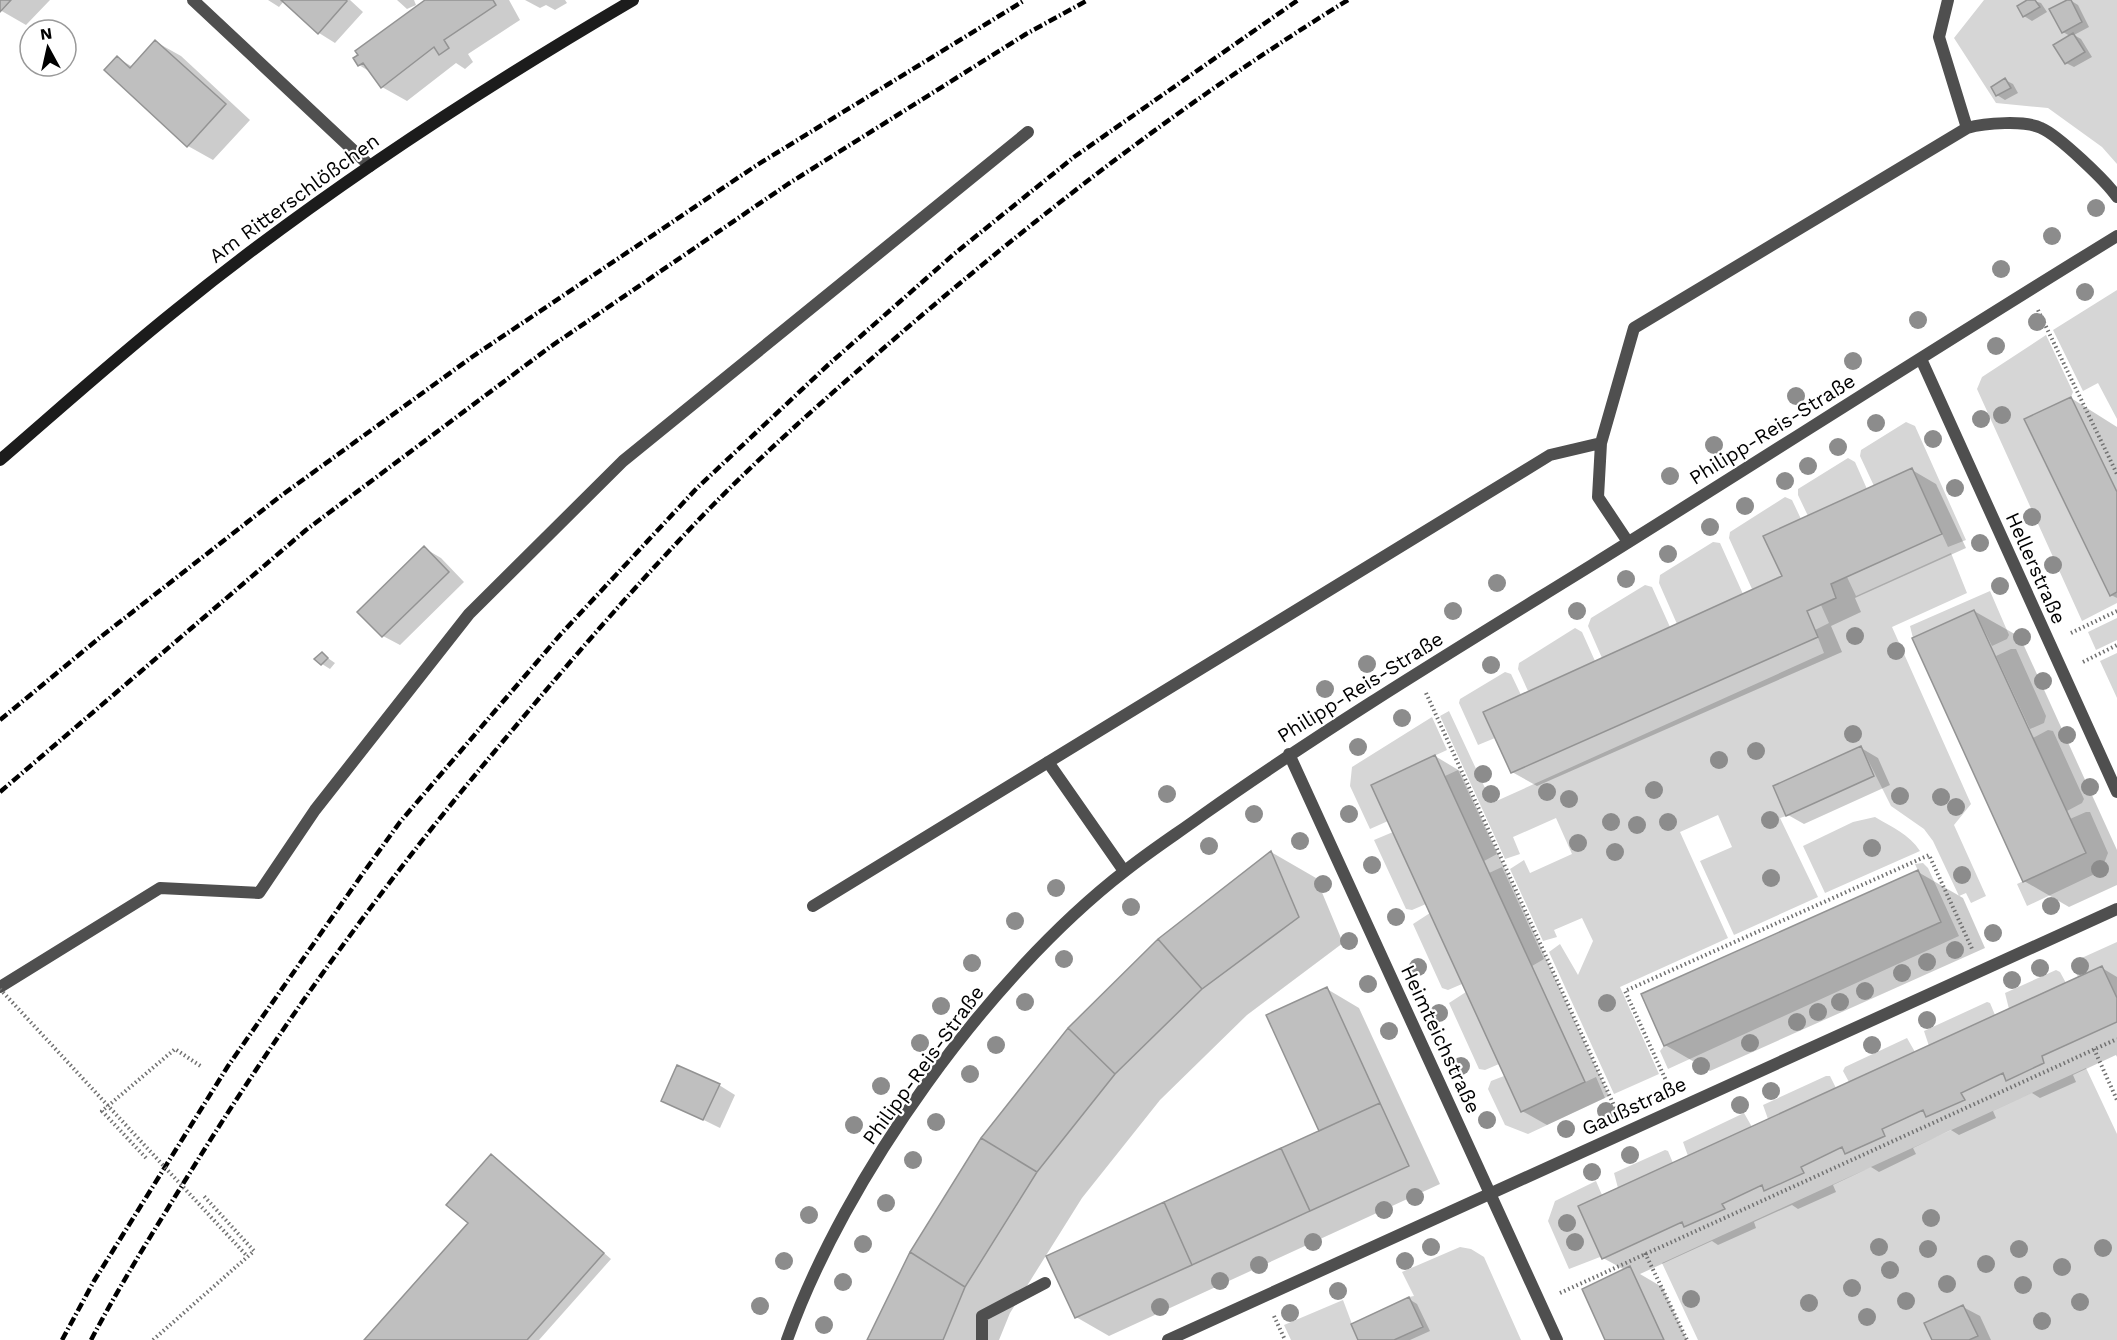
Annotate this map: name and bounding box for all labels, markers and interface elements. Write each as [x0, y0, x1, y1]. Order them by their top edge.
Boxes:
north arrow [18, 18, 78, 78]
text: N [39, 23, 53, 44]
street label: Am Ritterschlößchen [204, 128, 384, 268]
street label: Philipp-Reis-Straße [1685, 368, 1859, 490]
street label: Hellerstraße [2001, 508, 2071, 628]
street label: Philipp-Reis-Straße [1273, 626, 1447, 748]
street label: Heimteichstraße [1396, 961, 1486, 1117]
street label: Philipp-Reis-Straße [857, 981, 989, 1149]
street label: Gaußstraße [1578, 1071, 1690, 1141]

